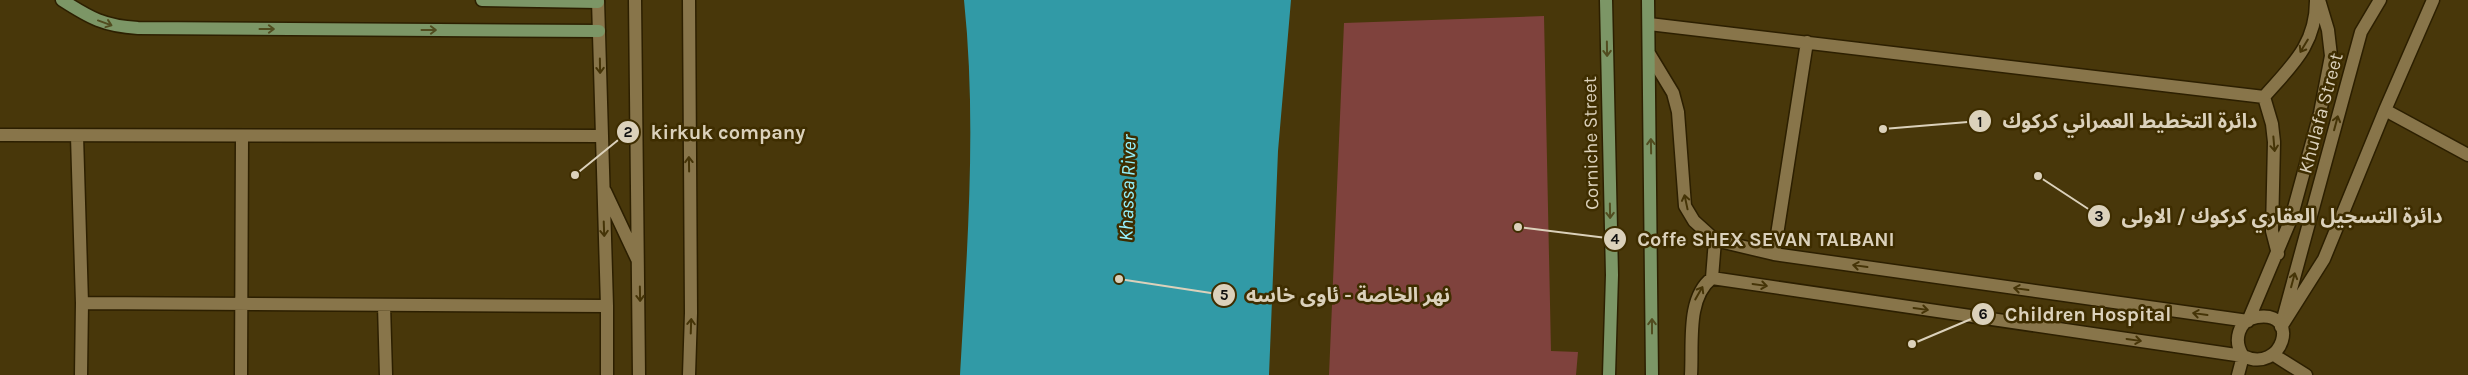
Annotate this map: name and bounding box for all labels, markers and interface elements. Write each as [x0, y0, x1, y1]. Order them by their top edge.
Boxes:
one-way arrow [96, 19, 112, 28]
one-way arrow [258, 24, 274, 34]
one-way arrow [420, 25, 437, 35]
one-way arrow [2299, 39, 2310, 53]
one-way arrow [1602, 40, 1612, 56]
street label: Khulafa Street [2294, 51, 2348, 176]
one-way arrow [595, 58, 604, 74]
street label: Corniche Street [1579, 76, 1603, 210]
callout: دائرة التخطيط العمراني كركوك [1968, 104, 2268, 139]
text: دائرة التخطيط العمراني كركوك [2003, 110, 2257, 138]
text: 1 [1977, 113, 1983, 131]
callout: kirkuk company [615, 114, 815, 149]
one-way arrow [2332, 116, 2342, 132]
text: kirkuk company [651, 121, 805, 144]
text: 2 [623, 123, 633, 141]
water label: Khassa River [1114, 133, 1141, 242]
one-way arrow [2269, 136, 2279, 152]
one-way arrow [1646, 139, 1656, 155]
one-way arrow [685, 156, 694, 172]
one-way arrow [1680, 194, 1690, 210]
callout: دائرة التسجيل العقاري كركوك / الاولى [2087, 198, 2453, 233]
one-way arrow [1605, 202, 1615, 219]
text: دائرة التسجيل العقاري كركوك / الاولى [2122, 205, 2442, 233]
text: 3 [2094, 207, 2104, 225]
one-way arrow [600, 220, 609, 236]
callout: Coffe SHEX SEVAN TALBANI [1602, 221, 1905, 256]
text: Coffe SHEX SEVAN TALBANI [1637, 228, 1895, 251]
text: 4 [1611, 230, 1620, 248]
one-way arrow [1853, 261, 1869, 271]
one-way arrow [2289, 273, 2299, 289]
callout: نهر الخاصة - ئاوی خاسە [1211, 277, 1460, 312]
one-way arrow [1752, 280, 1768, 290]
one-way arrow [2014, 283, 2030, 293]
text: نهر الخاصة - ئاوی خاسە [1246, 284, 1450, 307]
one-way arrow [635, 285, 644, 301]
text: 5 [1220, 286, 1229, 304]
one-way arrow [1695, 286, 1705, 300]
callout: Children Hospital [1970, 297, 2182, 332]
text: Children Hospital [2005, 303, 2171, 326]
one-way arrow [1912, 304, 1928, 314]
text: 6 [1978, 305, 1988, 323]
one-way arrow [2192, 309, 2208, 319]
one-way arrow [686, 319, 695, 335]
one-way arrow [1647, 319, 1657, 335]
one-way arrow [2125, 335, 2141, 345]

